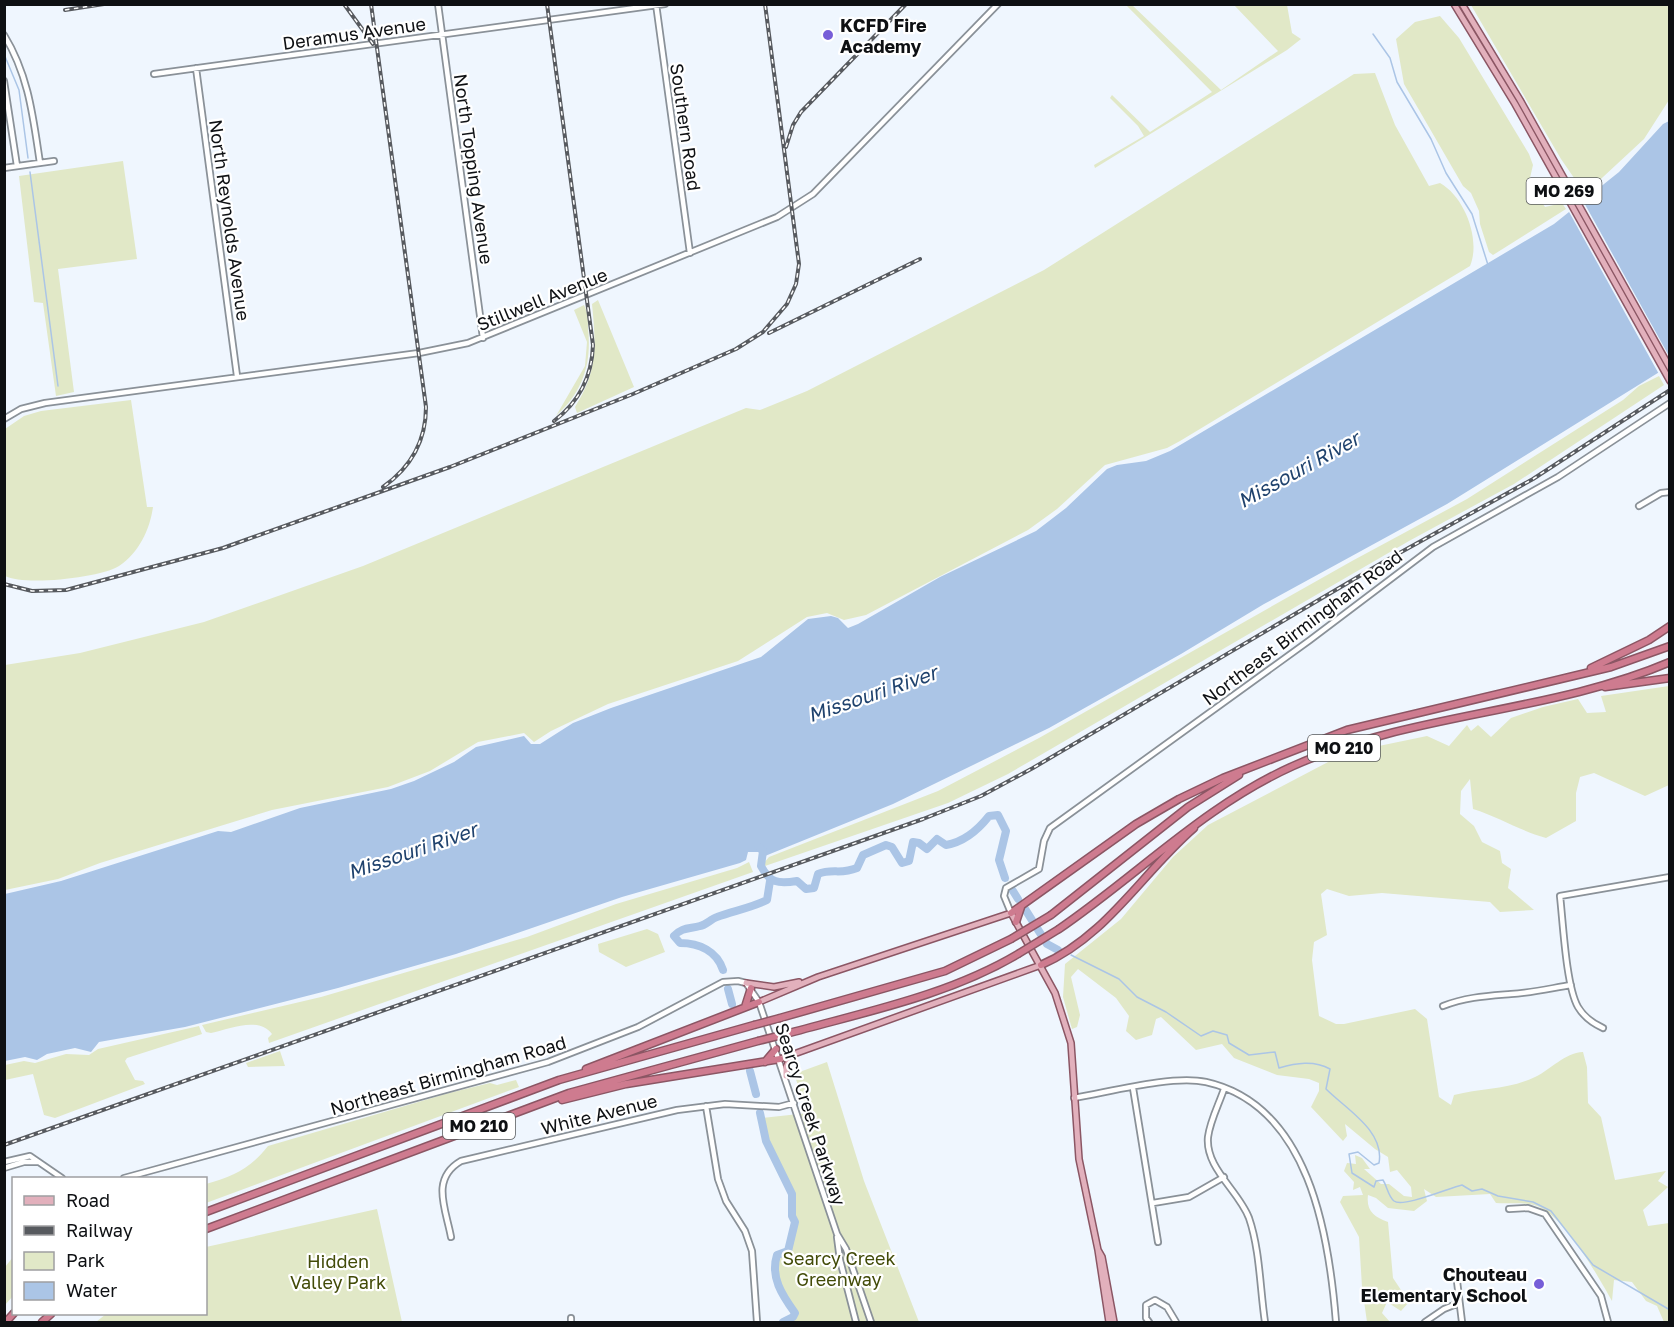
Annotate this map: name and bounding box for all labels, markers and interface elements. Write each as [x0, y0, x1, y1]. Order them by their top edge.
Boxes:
street label: Deramus Avenue [281, 12, 427, 54]
place label: KCFD Fire Academy [840, 14, 927, 57]
marker: KCFD Fire Academy [821, 28, 835, 42]
street label: Southern Road [666, 62, 706, 192]
street label: North Topping Avenue [450, 72, 498, 266]
street label: North Reynolds Avenue [205, 118, 255, 322]
road number: MO 269 [1526, 178, 1602, 204]
street label: Stillwell Avenue [473, 263, 611, 335]
water label: Missouri River [1233, 424, 1366, 512]
street label: Northeast Birmingham Road [1198, 545, 1406, 709]
water label: Missouri River [804, 659, 943, 726]
road number: MO 210 [1308, 735, 1380, 761]
water label: Missouri River [344, 816, 483, 883]
street label: Searcy Creek Parkway [771, 1020, 851, 1208]
street label: Northeast Birmingham Road [327, 1031, 569, 1119]
street label: White Avenue [539, 1089, 659, 1139]
road number: MO 210 [443, 1113, 515, 1139]
legend [12, 1177, 207, 1315]
text: Road [66, 1189, 110, 1211]
text: Railway [66, 1219, 133, 1241]
park label: Searcy Creek Greenway [782, 1247, 896, 1290]
text: Park [66, 1249, 105, 1271]
park label: Hidden Valley Park [290, 1250, 386, 1293]
place label: Chouteau Elementary School [1361, 1263, 1527, 1306]
marker: Chouteau Elementary School [1532, 1277, 1546, 1291]
text: Water [66, 1279, 117, 1301]

